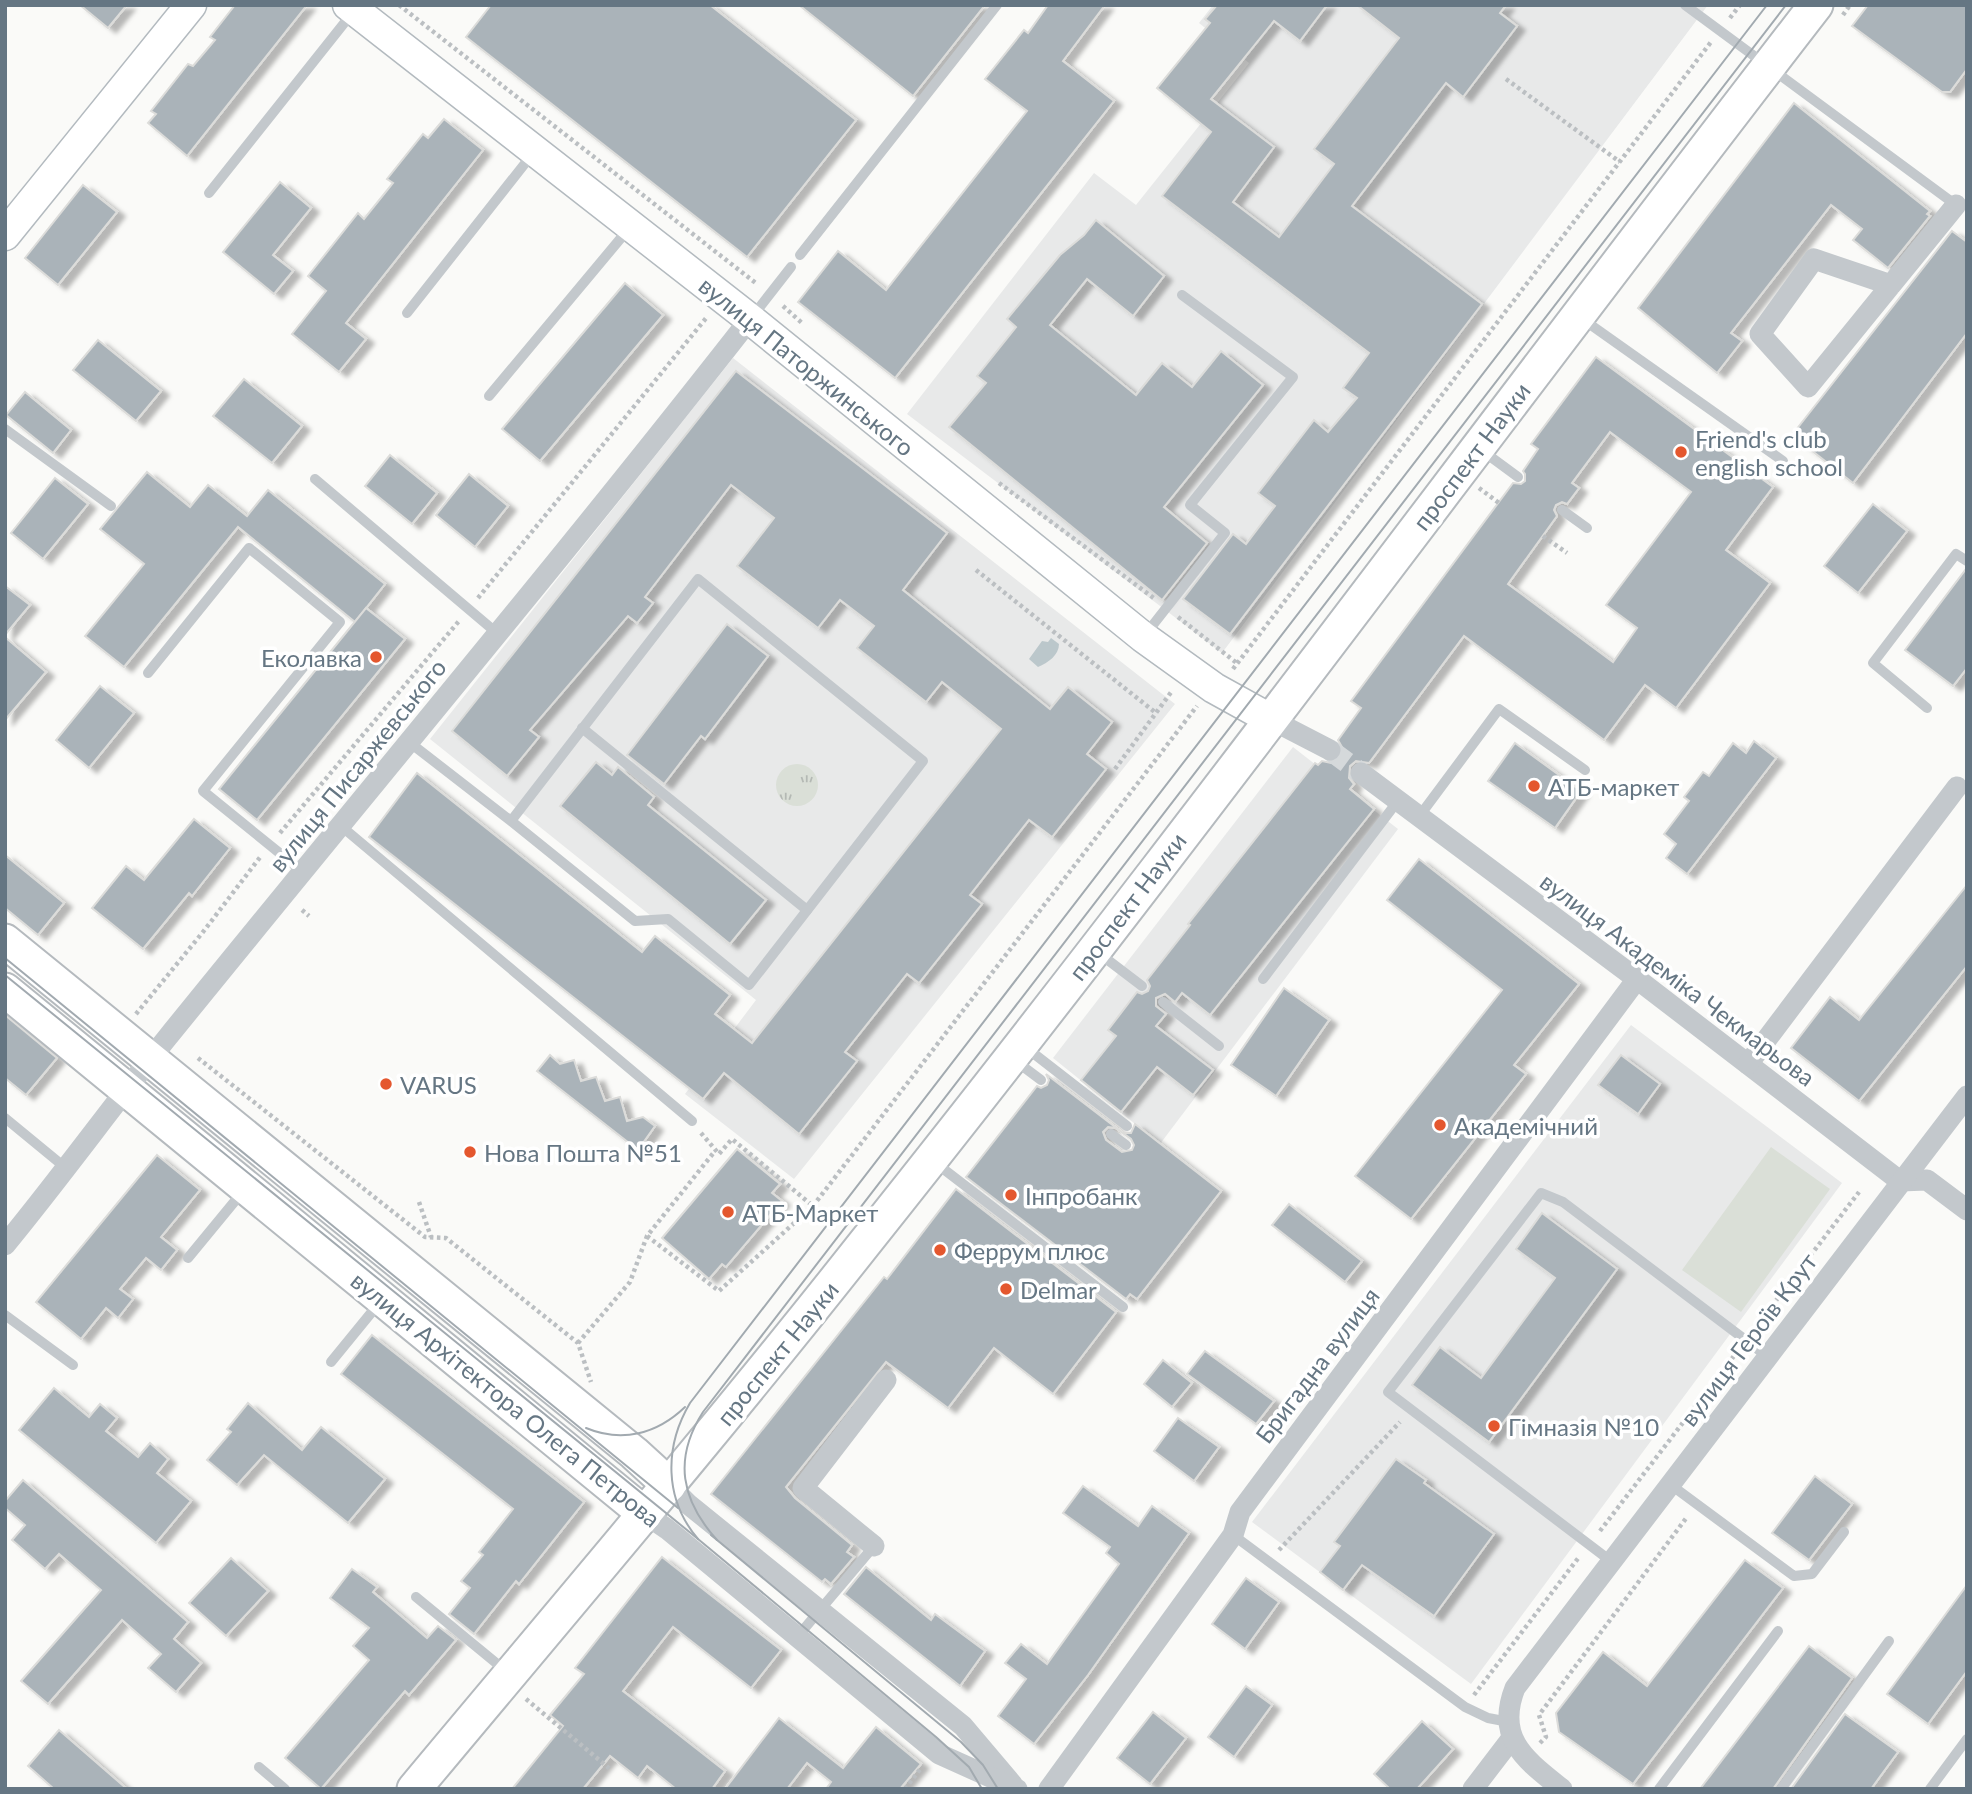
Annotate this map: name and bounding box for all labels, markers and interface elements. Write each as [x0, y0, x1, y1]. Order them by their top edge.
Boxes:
street label: вулиця Паторжинського [694, 270, 920, 462]
street label: проспект Науки [1406, 377, 1536, 535]
place label: Friend's club english school [1695, 424, 1843, 481]
marker: Friend's club english school [1673, 444, 1689, 460]
place label: Еколавка [261, 643, 362, 672]
marker: Еколавка [368, 649, 384, 665]
street label: вулиця Писаржевського [262, 653, 452, 877]
place label: АТБ-маркет [1548, 772, 1679, 801]
marker: АТБ-маркет [1526, 778, 1542, 794]
street label: проспект Науки [1062, 827, 1192, 985]
street label: вулиця Академіка Чекмарьова [1535, 866, 1821, 1092]
place label: VARUS [400, 1070, 477, 1099]
marker: VARUS [378, 1076, 394, 1092]
place label: Академічний [1454, 1111, 1598, 1140]
marker: Академічний [1432, 1117, 1448, 1133]
place label: Нова Пошта №51 [484, 1138, 682, 1167]
marker: Нова Пошта №51 [462, 1144, 478, 1160]
place label: Інпробанк [1025, 1181, 1138, 1210]
marker: Інпробанк [1003, 1187, 1019, 1203]
place label: АТБ-Маркет [742, 1198, 878, 1227]
marker: АТБ-Маркет [720, 1204, 736, 1220]
place label: Феррум плюс [954, 1236, 1105, 1265]
marker: Феррум плюс [932, 1242, 948, 1258]
street label: вулиця Героїв Крут [1674, 1247, 1822, 1431]
street label: вулиця Архітектора Олега Петрова [346, 1265, 666, 1533]
street label: проспект Науки [710, 1275, 844, 1431]
place label: Delmar [1020, 1275, 1097, 1304]
marker: Delmar [998, 1281, 1014, 1297]
street label: Бригадна вулиця [1249, 1282, 1385, 1448]
place label: Гімназія №10 [1508, 1412, 1659, 1441]
marker: Гімназія №10 [1486, 1418, 1502, 1434]

